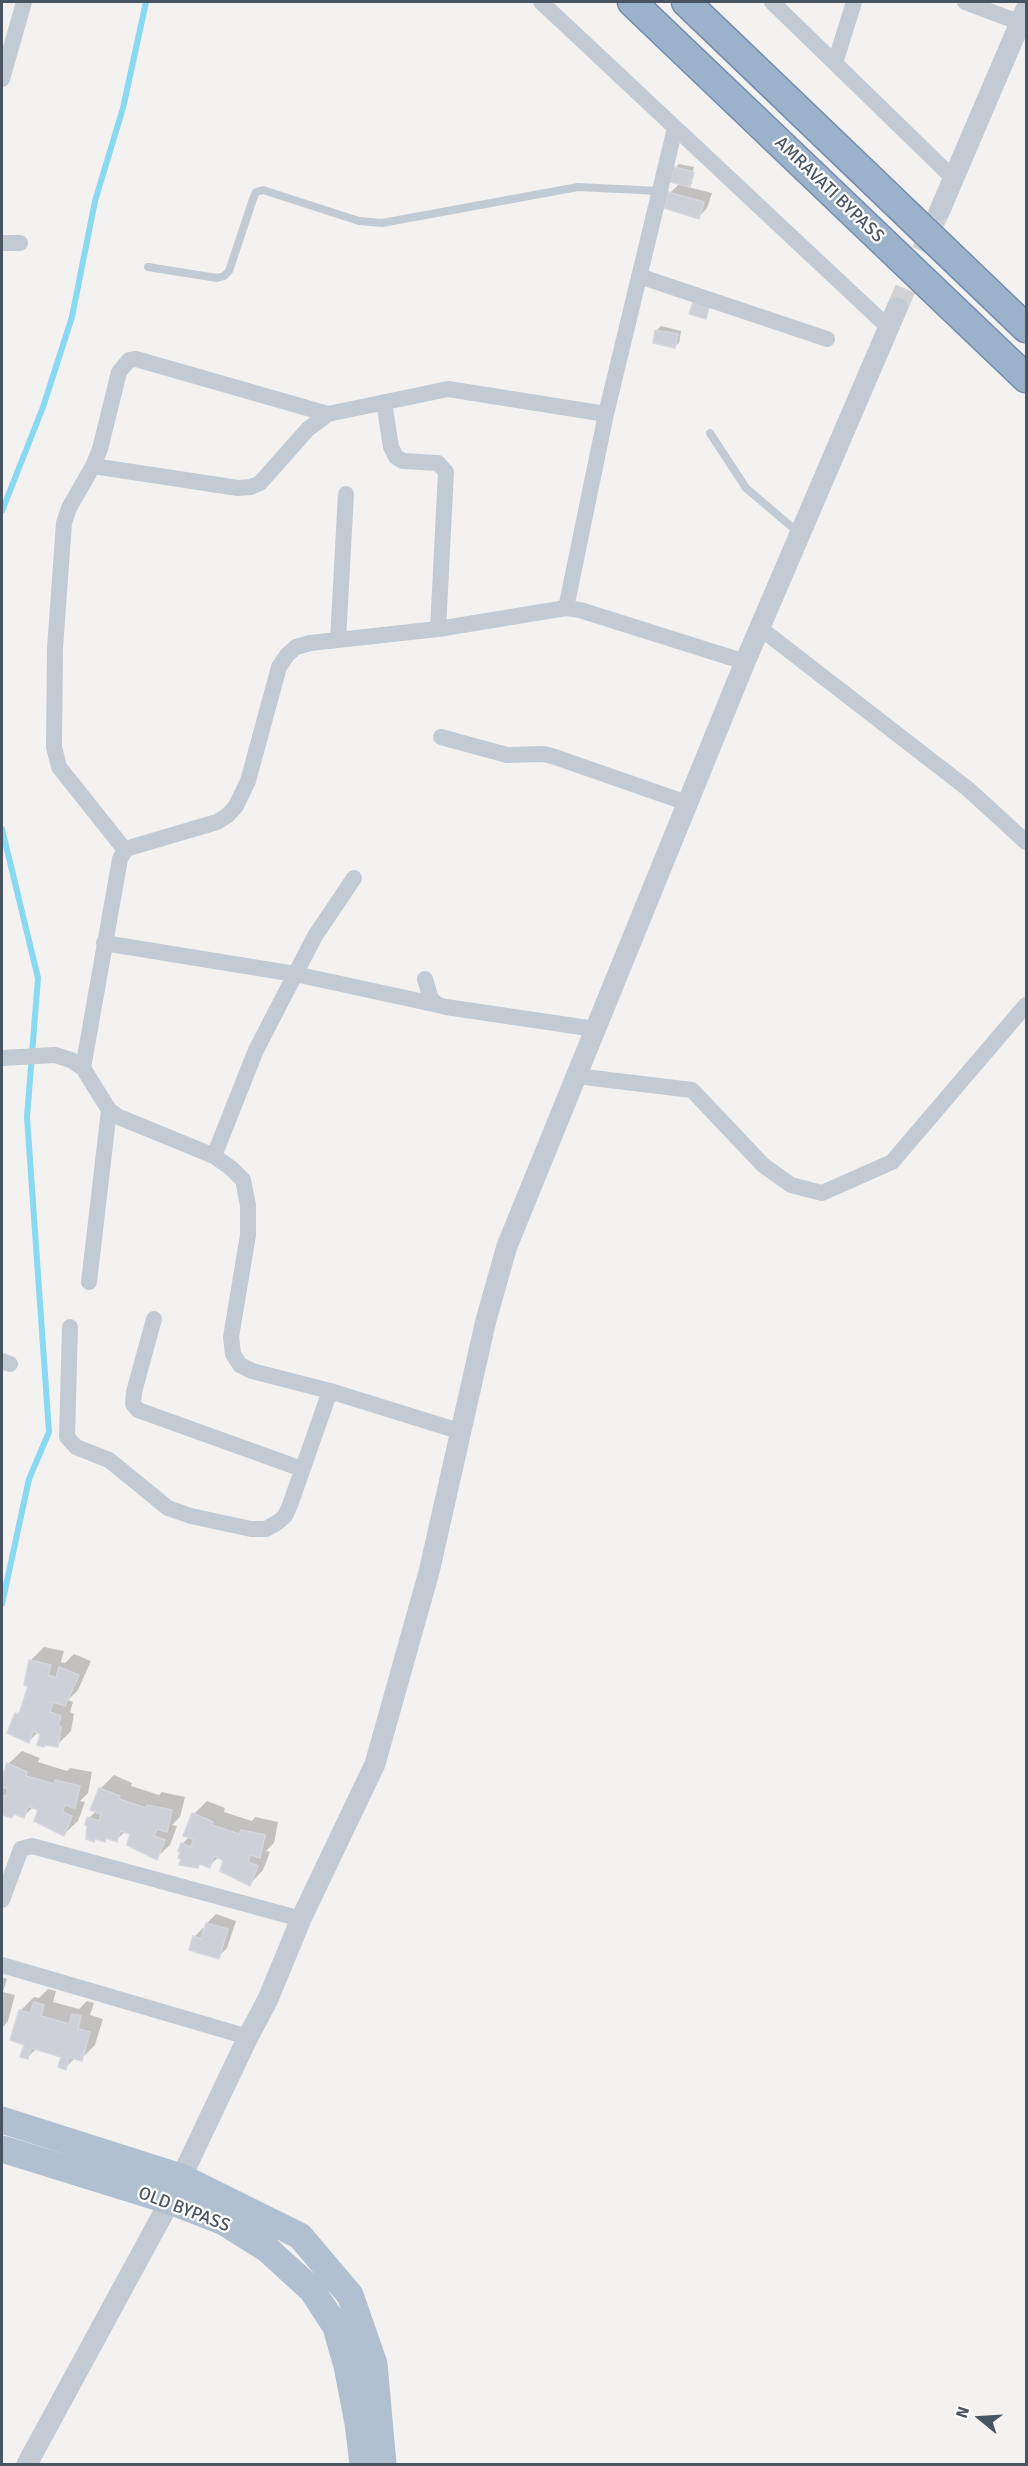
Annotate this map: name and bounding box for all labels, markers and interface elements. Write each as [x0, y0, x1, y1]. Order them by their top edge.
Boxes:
street label: AMRAVATI BYPASS [770, 132, 888, 248]
street label: OLD BYPASS [135, 2183, 233, 2237]
north arrow [950, 2388, 1010, 2448]
text: N [952, 2404, 974, 2421]

